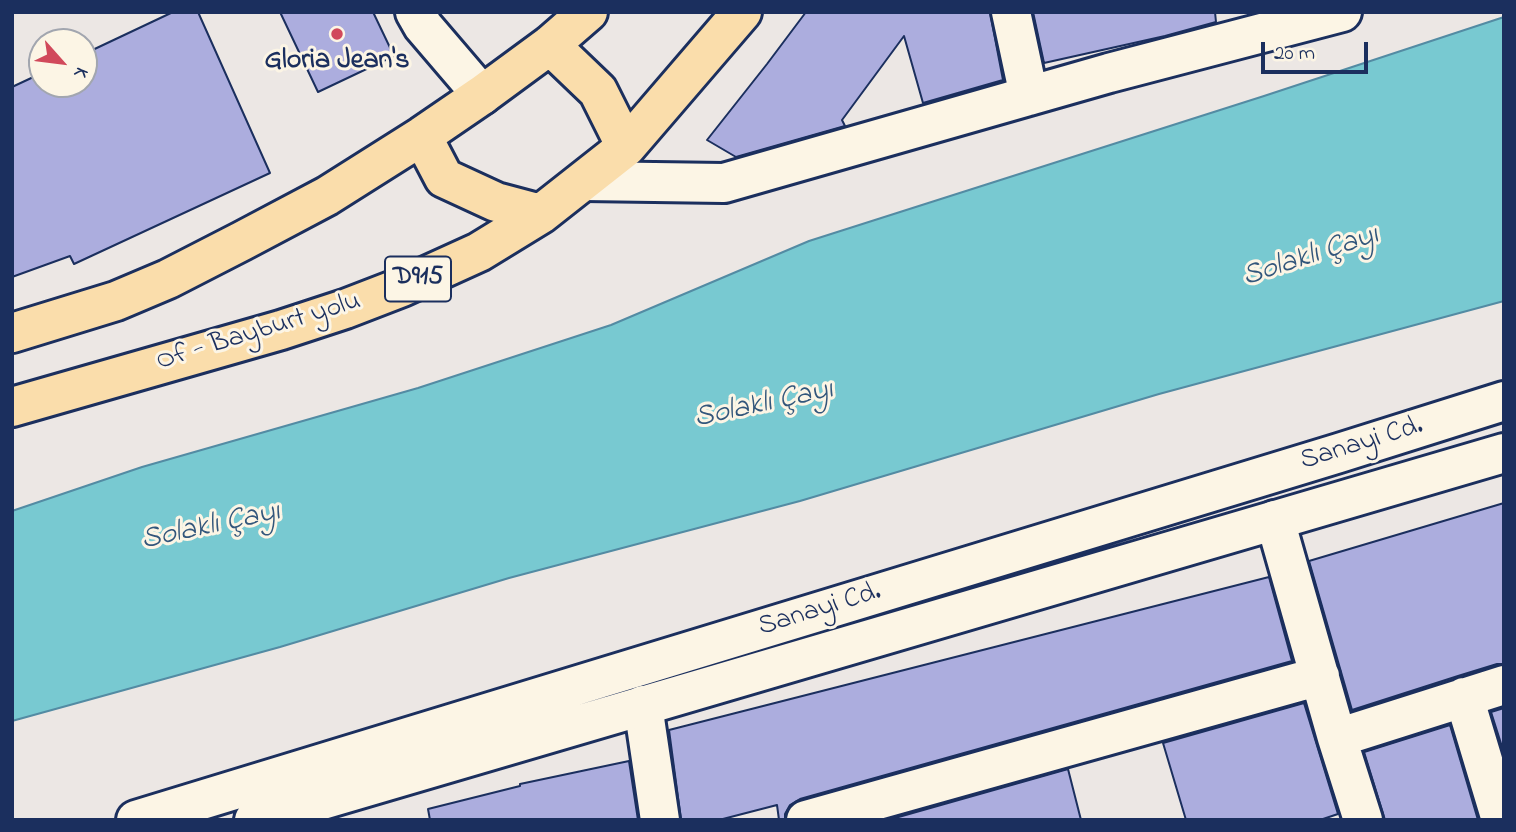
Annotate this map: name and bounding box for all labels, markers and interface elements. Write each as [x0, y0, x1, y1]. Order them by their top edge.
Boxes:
marker: Gloria Jean's [329, 26, 345, 42]
north arrow [28, 28, 98, 98]
scale bar [1264, 28, 1371, 72]
text: 20 m [1274, 39, 1315, 69]
place label: Gloria Jean's [265, 45, 409, 79]
text: K [66, 62, 94, 83]
water label: Solaklı Çayı [1238, 219, 1384, 297]
road number: D915 [385, 256, 451, 302]
street label: Of - Bayburt yolu [153, 286, 365, 380]
water label: Solaklı Çayı [691, 374, 837, 438]
street label: Sanayi Cd. [1297, 410, 1427, 480]
water label: Solaklı Çayı [138, 496, 284, 560]
street label: Sanayi Cd. [755, 576, 885, 646]

